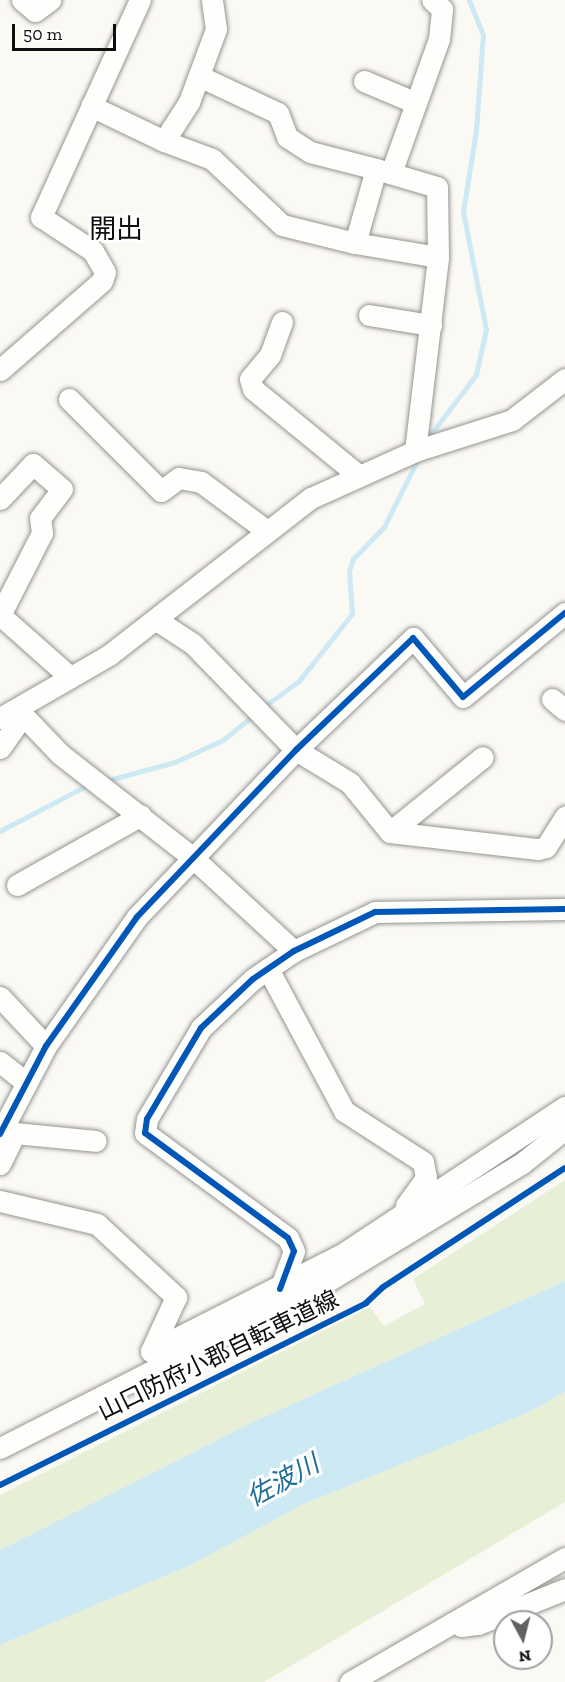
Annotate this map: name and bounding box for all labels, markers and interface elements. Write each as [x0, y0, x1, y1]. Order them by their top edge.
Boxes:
scale bar [15, 12, 118, 50]
text: 50 m [23, 23, 62, 45]
district label: 開出 [89, 214, 143, 246]
street label: 山口防府小郡自転車道線 [93, 1284, 343, 1426]
water label: 佐波川 [241, 1448, 325, 1514]
north arrow [493, 1610, 553, 1670]
text: N [518, 1646, 532, 1667]

